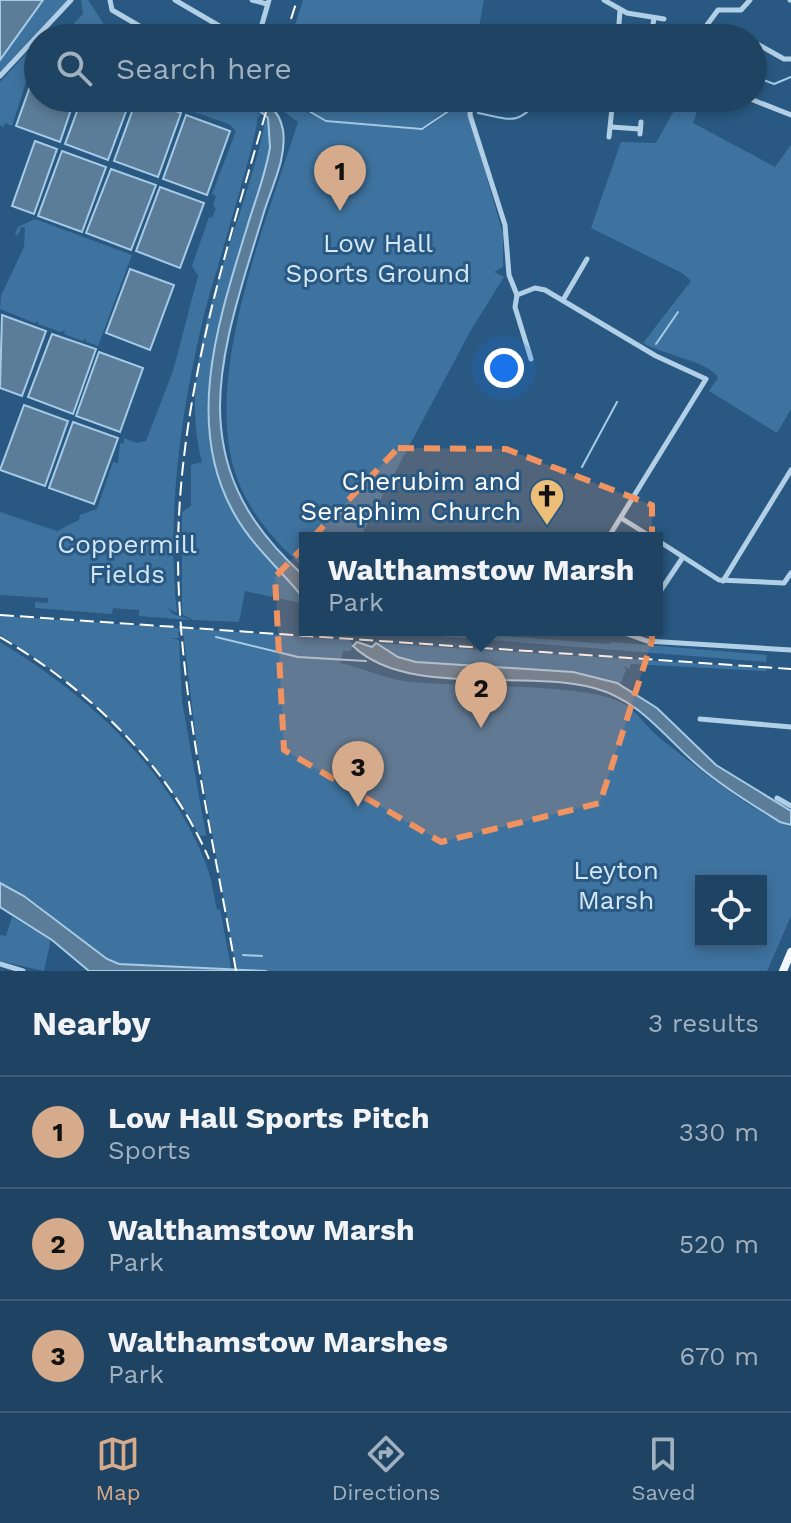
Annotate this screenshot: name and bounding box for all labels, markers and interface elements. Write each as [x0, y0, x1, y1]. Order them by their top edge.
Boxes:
search box [24, 24, 767, 112]
icon: search [52, 46, 96, 90]
text: Search here [116, 51, 292, 86]
pin: 1 [314, 145, 366, 211]
park label: Low Hall Sports Ground [286, 228, 470, 288]
your location [484, 348, 524, 388]
place label: Cherubim and Seraphim Church [301, 466, 521, 526]
church icon: Cherubim and Seraphim Church [528, 477, 566, 527]
park label: Coppermill Fields [57, 529, 197, 589]
popup [299, 532, 663, 636]
text: Walthamstow Marsh [328, 552, 634, 587]
text: Park [328, 587, 384, 617]
pin: 2 [455, 662, 507, 728]
pin: 3 [332, 741, 384, 807]
park label: Leyton Marsh [573, 855, 659, 915]
map controls [695, 875, 767, 947]
button: locate [695, 875, 767, 947]
text: Nearby [32, 1003, 151, 1043]
text: 3 results [648, 1008, 759, 1038]
text: Low Hall Sports Pitch [108, 1100, 430, 1135]
text: 1 [52, 1117, 64, 1147]
text: 330 m [679, 1117, 759, 1147]
text: Sports [108, 1135, 191, 1165]
text: Walthamstow Marsh [108, 1212, 415, 1247]
text: 2 [50, 1229, 66, 1259]
text: 520 m [679, 1229, 759, 1259]
text: Park [108, 1247, 164, 1277]
text: Walthamstow Marshes [108, 1324, 448, 1359]
text: 3 [50, 1341, 66, 1371]
text: 670 m [680, 1341, 759, 1371]
text: Park [108, 1359, 164, 1389]
tab: Map [96, 1432, 140, 1505]
tab: Directions [332, 1432, 440, 1505]
tab: Saved [632, 1432, 695, 1505]

